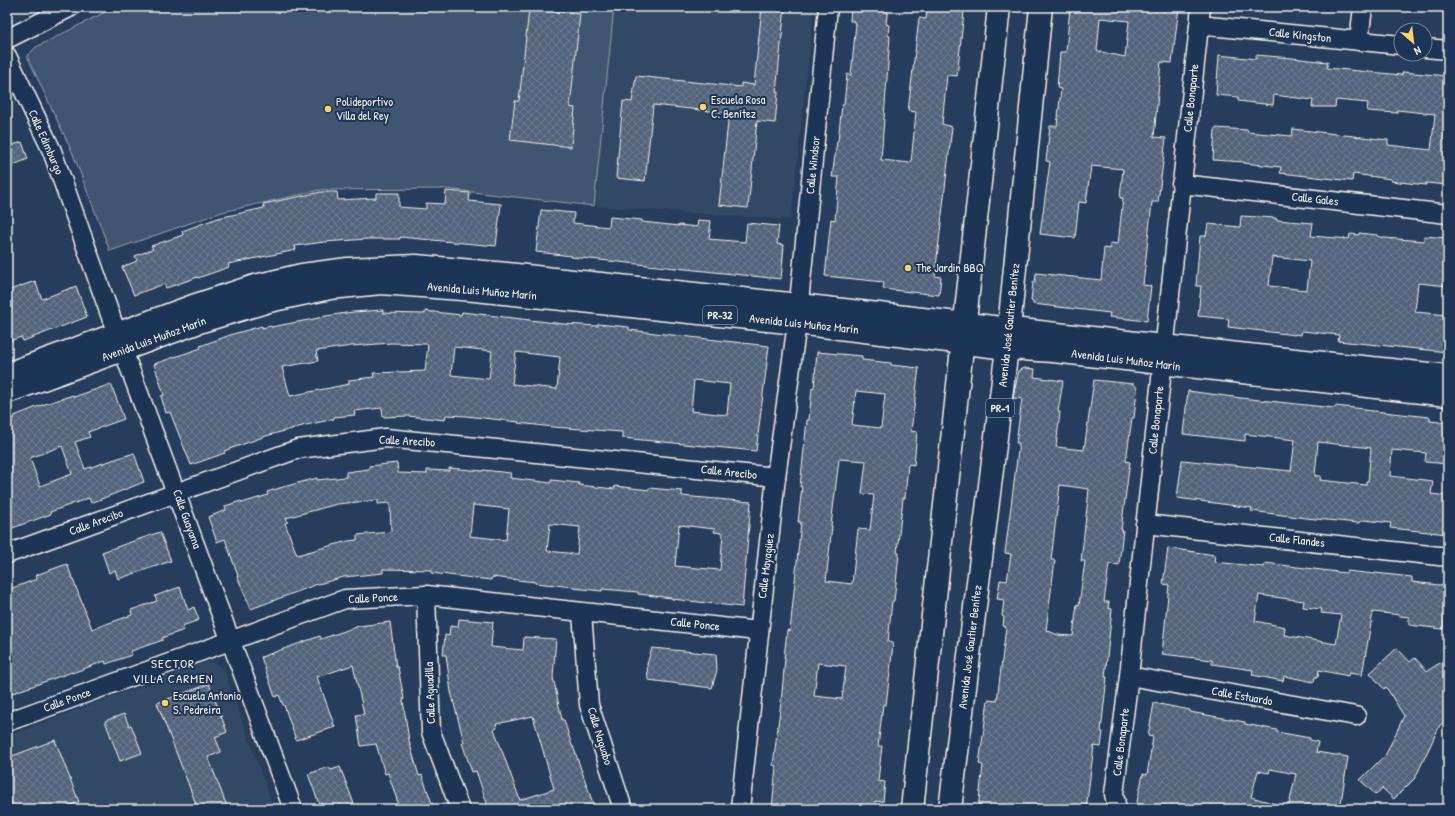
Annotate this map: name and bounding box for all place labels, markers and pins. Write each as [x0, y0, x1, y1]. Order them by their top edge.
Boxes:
place label: Escuela Rosa C. Benítez [711, 91, 766, 122]
place label: Polideportivo Villa del Rey [336, 93, 393, 124]
marker: Escuela Rosa C. Benítez [698, 102, 708, 112]
marker: Polideportivo Villa del Rey [323, 104, 333, 114]
place label: The Jardin BBQ [916, 259, 984, 276]
marker: The Jardin BBQ [903, 263, 913, 273]
place label: Escuela Antonio S. Pedreira [173, 687, 241, 718]
marker: Escuela Antonio S. Pedreira [160, 698, 170, 708]

